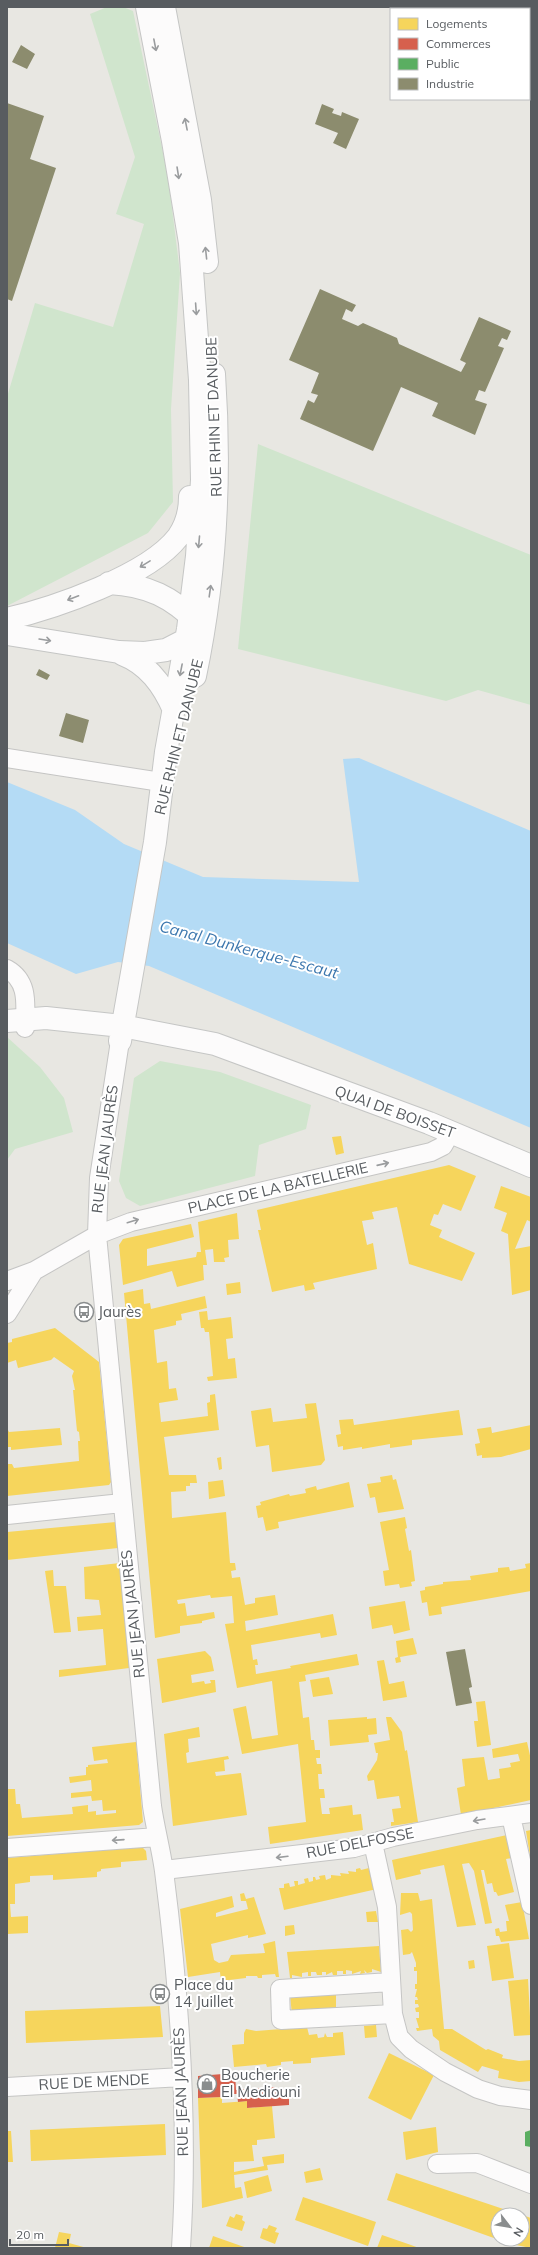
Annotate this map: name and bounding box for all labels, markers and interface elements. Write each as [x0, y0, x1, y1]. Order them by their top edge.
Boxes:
legend [390, 8, 530, 100]
text: Logements [426, 16, 487, 31]
text: Commerces [426, 36, 491, 51]
one-way arrow [151, 38, 159, 51]
text: Public [426, 56, 460, 71]
text: Industrie [426, 76, 474, 91]
one-way arrow [181, 118, 189, 131]
one-way arrow [175, 166, 183, 179]
one-way arrow [202, 247, 209, 260]
one-way arrow [192, 302, 199, 315]
street label: RUE RHIN ET DANUBE [201, 337, 226, 497]
one-way arrow [195, 535, 202, 548]
one-way arrow [139, 561, 151, 569]
one-way arrow [206, 585, 214, 598]
one-way arrow [68, 594, 80, 602]
one-way arrow [39, 637, 52, 645]
street label: RUE RHIN ET DANUBE [150, 657, 207, 817]
one-way arrow [177, 664, 185, 677]
water label: Canal Dunkerque-Escaut [157, 915, 341, 983]
street label: QUAI DE BOISSET [332, 1081, 458, 1142]
street label: RUE JEAN JAURÈS [87, 1084, 122, 1214]
street label: PLACE DE LA BATELLERIE [186, 1157, 370, 1218]
one-way arrow [376, 1159, 389, 1167]
one-way arrow [127, 1217, 140, 1224]
bus stop icon: Jaurès [73, 1301, 95, 1323]
place label: Jaurès [98, 1302, 142, 1321]
street label: RUE JEAN JAURÈS [116, 1549, 149, 1679]
one-way arrow [472, 1817, 485, 1825]
street label: RUE DELFOSSE [304, 1823, 416, 1862]
one-way arrow [112, 1836, 125, 1843]
one-way arrow [276, 1853, 289, 1861]
place label: Place du 14 Juillet [174, 1975, 234, 2011]
bus stop icon: Place du 14 Juillet [149, 1983, 171, 2005]
street label: RUE JEAN JAURÈS [169, 2027, 192, 2157]
place label: Boucherie El Mediouni [221, 2065, 301, 2101]
street label: RUE DE MENDE [38, 2069, 150, 2094]
shop icon: Boucherie El Mediouni [196, 2073, 218, 2095]
north arrow [490, 2207, 530, 2247]
scale bar [10, 2221, 68, 2247]
text: N [510, 2225, 527, 2239]
text: 20 m [16, 2227, 44, 2242]

